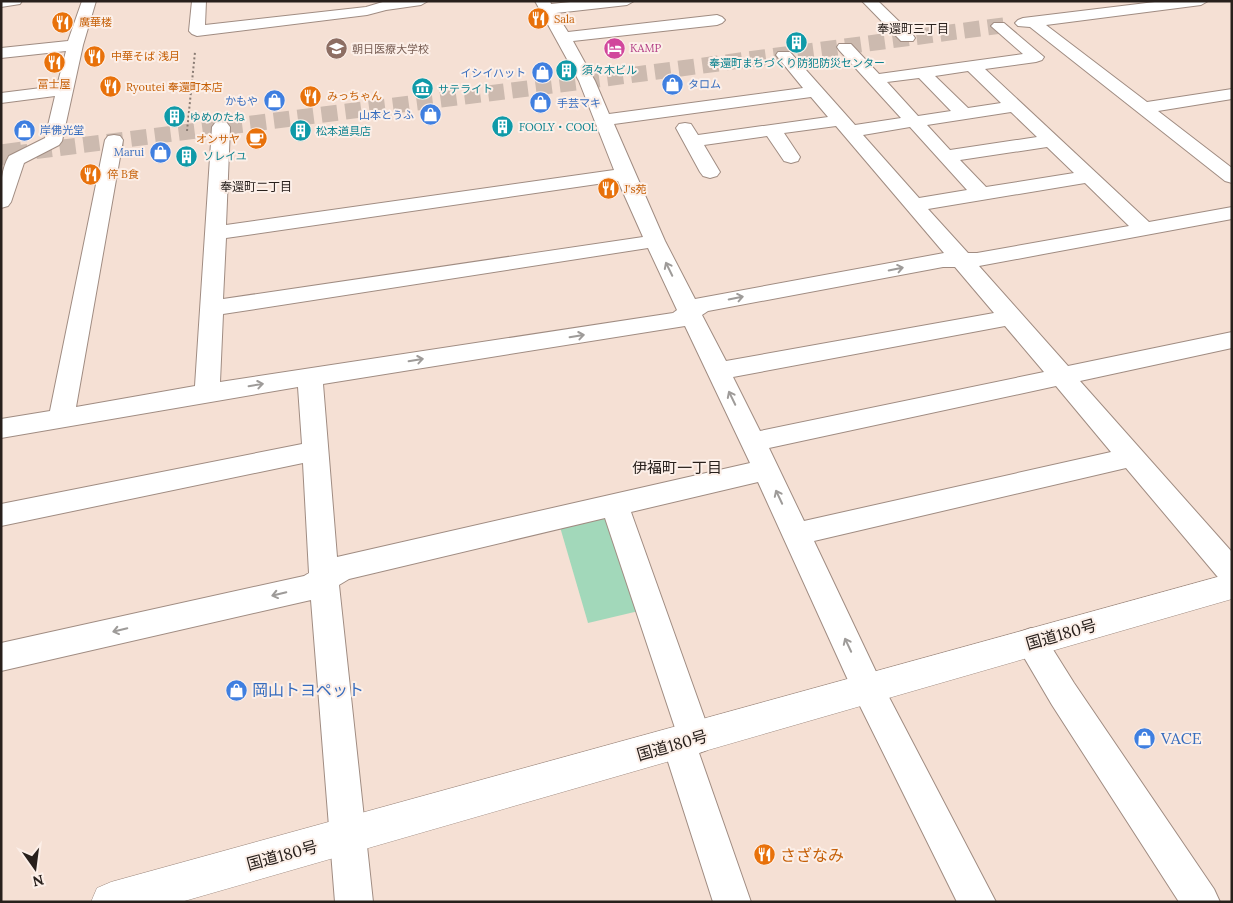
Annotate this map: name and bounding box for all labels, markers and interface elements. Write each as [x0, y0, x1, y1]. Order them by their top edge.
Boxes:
restaurant icon: Sala [526, 7, 550, 31]
restaurant icon: 廣華楼 [51, 10, 75, 34]
place label: Sala [554, 12, 575, 26]
place label: 廣華楼 [79, 15, 112, 29]
district label: 奉還町三丁目 [877, 21, 949, 36]
building icon: 奉還町まちづくり防犯防災センター [785, 30, 809, 54]
hotel icon: KAMP [602, 36, 626, 60]
school or university icon: 朝日医療大学校 [324, 37, 348, 61]
place label: KAMP [630, 41, 661, 55]
place label: 朝日医療大学校 [352, 42, 429, 56]
restaurant icon: 中華そば 浅月 [83, 44, 107, 68]
place label: 中華そば 浅月 [111, 49, 180, 63]
restaurant icon: 冨士屋 [42, 51, 66, 75]
place label: 奉還町まちづくり防犯防災センター [709, 56, 885, 70]
building icon: 須々木ビル [554, 58, 578, 82]
shop icon: イシイハット [530, 61, 554, 85]
place label: 須々木ビル [582, 63, 637, 77]
place label: イシイハット [460, 66, 526, 80]
shop icon: タロム [660, 72, 684, 96]
restaurant icon: Ryoutei 奉還町本店 [98, 75, 122, 99]
place label: 冨士屋 [38, 77, 71, 91]
museum icon: サテライト [410, 77, 434, 101]
place label: タロム [688, 77, 721, 91]
place label: Ryoutei 奉還町本店 [126, 80, 223, 94]
place label: サテライト [438, 82, 493, 96]
restaurant icon: みっちゃん [299, 84, 323, 108]
shop icon: かもや [262, 89, 286, 113]
place label: みっちゃん [327, 89, 382, 103]
shop icon: 手芸マキ [529, 91, 553, 115]
place label: かもや [225, 94, 258, 108]
place label: 手芸マキ [557, 96, 601, 110]
shop icon: 山本とうふ [418, 103, 442, 127]
building icon: ゆめのたね [162, 105, 186, 129]
place label: 山本とうふ [359, 108, 414, 122]
place label: ゆめのたね [190, 110, 245, 124]
building icon: FOOLY・COOL [491, 115, 515, 139]
shop icon: 岸佛光堂 [12, 118, 36, 142]
building icon: 松本道具店 [288, 119, 312, 143]
place label: FOOLY・COOL [519, 120, 598, 134]
place label: 岸佛光堂 [40, 123, 84, 137]
place label: 松本道具店 [316, 124, 371, 138]
cafe icon: オンサヤ [244, 127, 268, 151]
place label: オンサヤ [196, 132, 240, 146]
shop icon: Marui [148, 140, 172, 164]
building icon: ソレイユ [175, 144, 199, 168]
place label: Marui [114, 145, 144, 159]
place label: ソレイユ [203, 149, 247, 163]
restaurant icon: 倅 B食 [79, 162, 103, 186]
place label: 倅 B食 [107, 167, 139, 181]
restaurant icon: J's苑 [596, 177, 620, 201]
district label: 奉還町二丁目 [220, 179, 292, 194]
place label: J's苑 [623, 182, 646, 196]
one-way arrow [664, 262, 673, 277]
one-way arrow [888, 263, 904, 273]
one-way arrow [728, 293, 744, 302]
one-way arrow [568, 330, 584, 340]
one-way arrow [408, 355, 424, 365]
one-way arrow [247, 380, 263, 390]
one-way arrow [726, 391, 736, 406]
district label: 伊福町一丁目 [632, 458, 722, 477]
one-way arrow [774, 490, 784, 505]
one-way arrow [271, 590, 287, 599]
street label: 国道180号 [1023, 614, 1099, 654]
one-way arrow [113, 626, 129, 635]
one-way arrow [842, 638, 852, 653]
shop icon: 岡山トヨペット [224, 678, 248, 702]
place label: 岡山トヨペット [252, 680, 364, 700]
street label: 国道180号 [634, 725, 710, 765]
shop icon: VACE [1133, 726, 1157, 750]
place label: VACE [1160, 728, 1202, 748]
street label: 国道180号 [244, 836, 320, 874]
north arrow [10, 843, 60, 893]
restaurant icon: さざなみ [752, 843, 776, 867]
place label: さざなみ [780, 845, 844, 865]
text: N [31, 871, 46, 891]

